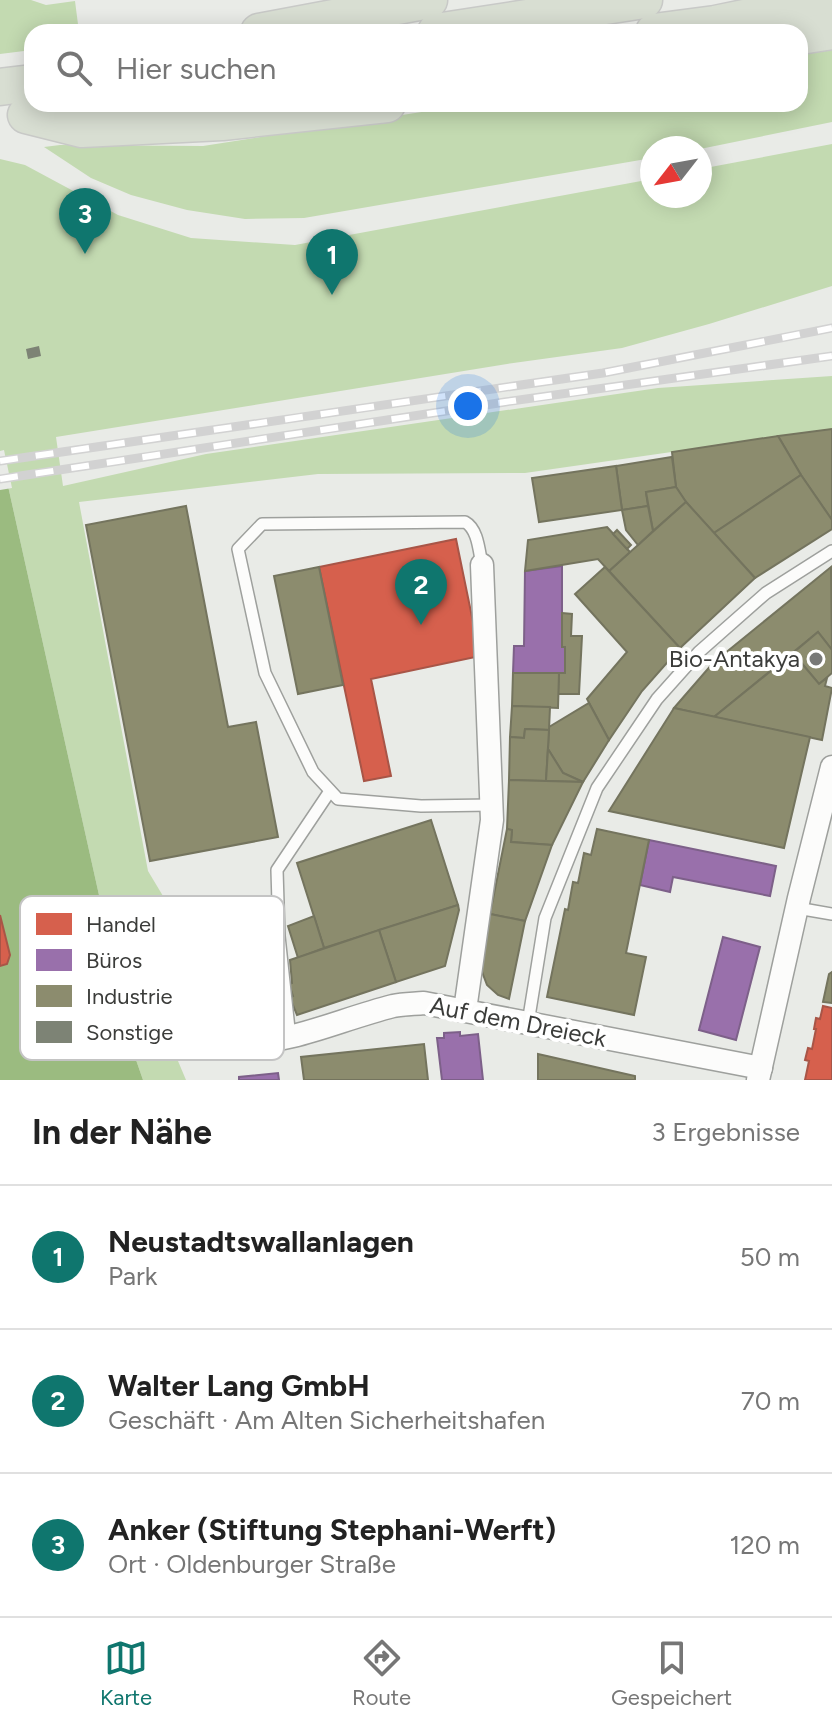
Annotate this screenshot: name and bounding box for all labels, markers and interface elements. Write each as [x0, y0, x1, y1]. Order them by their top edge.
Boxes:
search box [24, 24, 808, 112]
icon: search [52, 46, 96, 90]
text: Hier suchen [116, 50, 276, 87]
north arrow [640, 136, 712, 208]
pin: 3 [59, 188, 111, 254]
pin: 1 [306, 229, 358, 295]
your location [448, 386, 488, 426]
pin: 2 [395, 559, 447, 625]
place label: Bio-Antakya [669, 644, 800, 673]
marker: Bio-Antakya [807, 650, 825, 668]
legend [20, 896, 284, 1060]
text: Handel [86, 911, 156, 938]
text: Büros [86, 947, 142, 974]
text: Industrie [86, 983, 173, 1010]
street label: Auf dem Dreieck [427, 990, 609, 1053]
text: Sonstige [86, 1019, 173, 1046]
text: In der Nähe [32, 1112, 212, 1153]
text: 3 Ergebnisse [652, 1116, 800, 1148]
text: Neustadtswallanlagen [108, 1223, 414, 1260]
text: 1 [53, 1241, 63, 1273]
text: 50 m [740, 1241, 800, 1273]
text: Park [108, 1260, 157, 1292]
text: Walter Lang GmbH [108, 1367, 370, 1404]
text: 2 [50, 1385, 66, 1417]
text: 70 m [741, 1385, 800, 1417]
text: Geschäft · Am Alten Sicherheitshafen [108, 1404, 545, 1436]
text: Anker (Stiftung Stephani-Werft) [108, 1511, 556, 1548]
text: 3 [51, 1529, 65, 1561]
text: 120 m [730, 1529, 800, 1561]
text: Ort · Oldenburger Straße [108, 1548, 396, 1580]
tab: Karte [100, 1636, 152, 1711]
tab: Route [352, 1636, 411, 1711]
tab: Gespeichert [611, 1636, 732, 1711]

